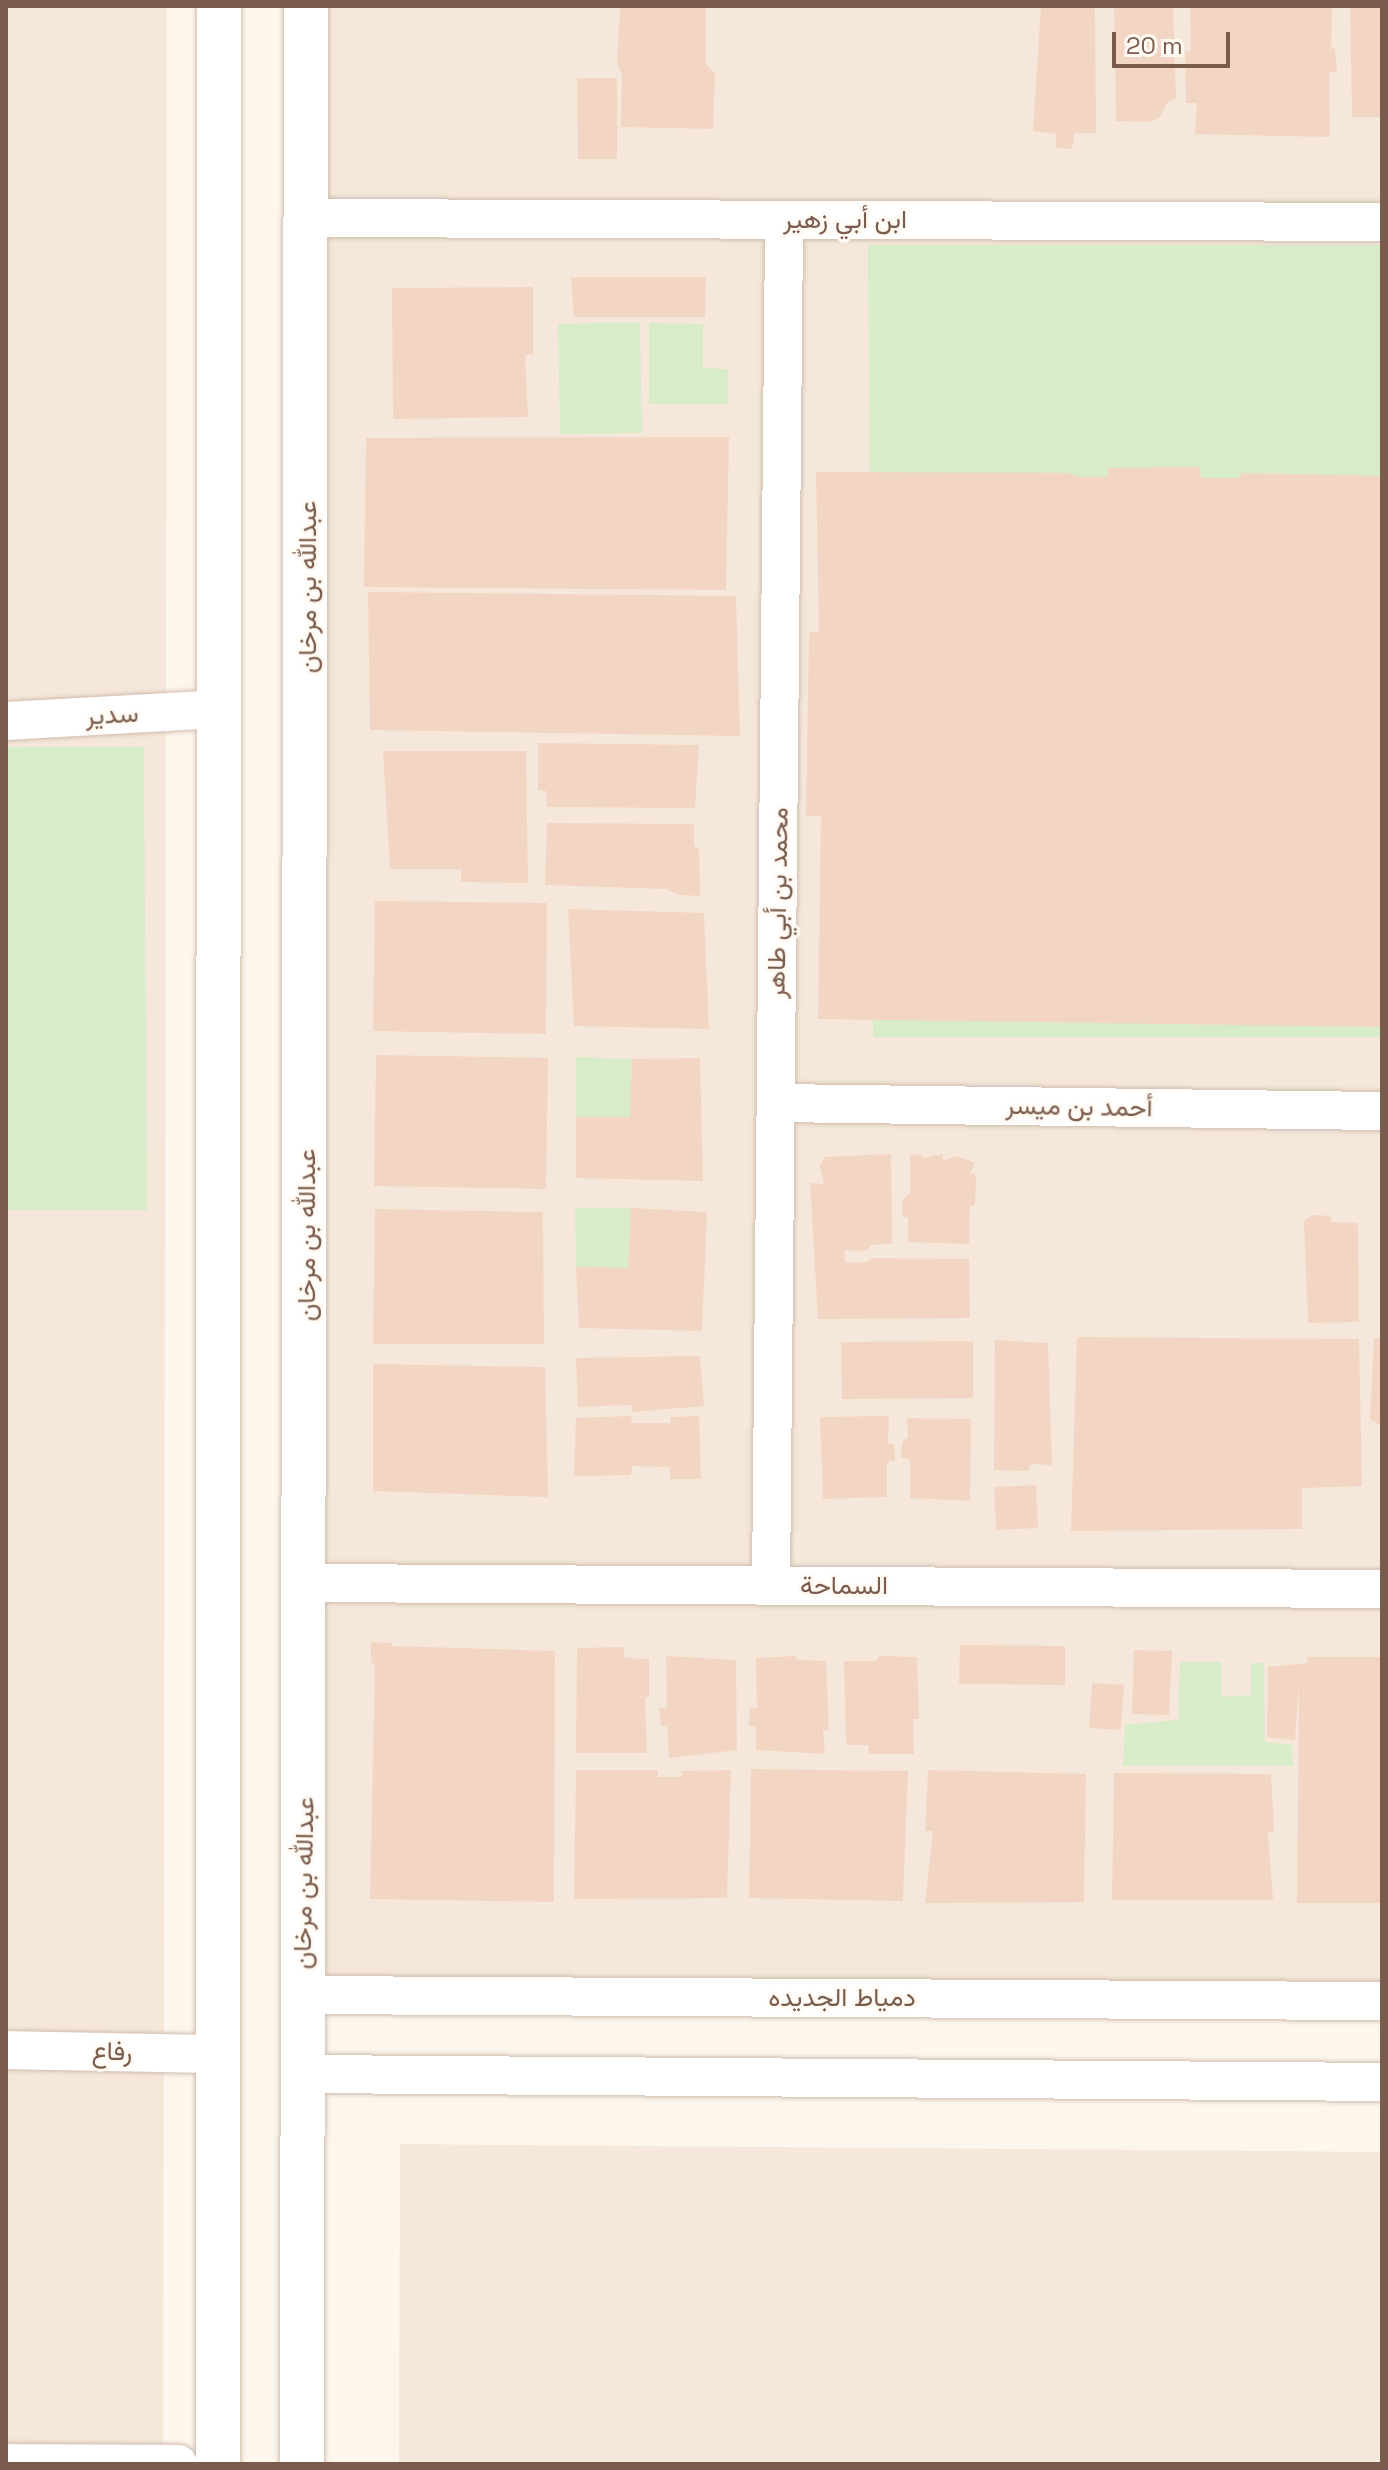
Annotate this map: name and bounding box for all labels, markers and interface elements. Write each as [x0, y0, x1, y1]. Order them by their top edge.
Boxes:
scale bar [1116, 16, 1234, 66]
text: 20 m [1126, 30, 1183, 61]
street label: ابن أبي زهير [783, 204, 907, 236]
street label: عبدالله بن مرخان [292, 501, 324, 673]
street label: سدير [85, 698, 139, 732]
street label: محمد بن أبي طاهر [761, 807, 795, 999]
street label: أحمد بن ميسر [1005, 1090, 1153, 1124]
street label: عبدالله بن مرخان [291, 1149, 323, 1321]
street label: السماحة [800, 1570, 888, 1602]
street label: عبدالله بن مرخان [287, 1796, 321, 1970]
street label: دمياط الجديده [768, 1982, 916, 2014]
street label: رفاع [91, 2036, 133, 2068]

